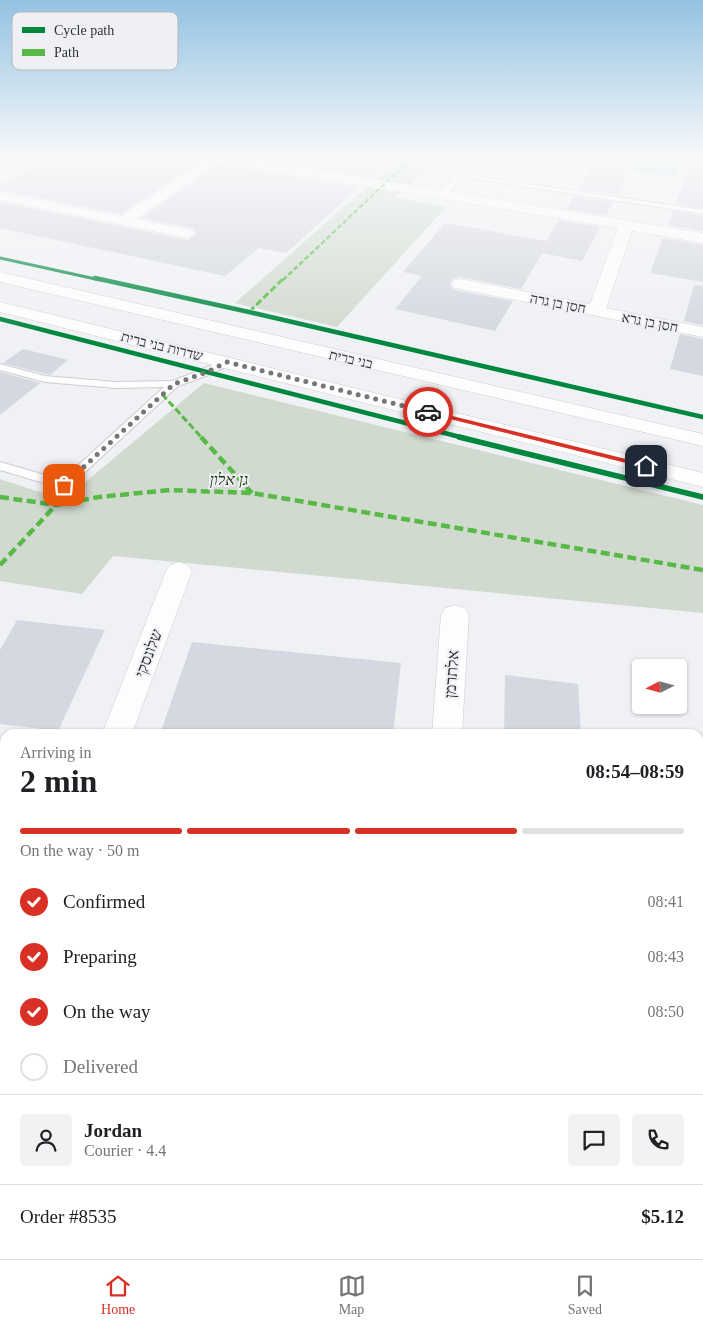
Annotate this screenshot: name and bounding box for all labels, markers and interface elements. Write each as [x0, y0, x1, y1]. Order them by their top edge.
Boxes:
legend [12, 12, 178, 70]
text: Cycle path [54, 23, 114, 38]
text: Path [54, 45, 79, 60]
street label: חסן בן גרה [529, 291, 587, 316]
street label: חסן בן גרא [620, 310, 679, 335]
street label: שדרות בני ברית [120, 329, 204, 364]
street label: בני ברית [328, 347, 374, 372]
courier [403, 387, 453, 437]
icon: car [414, 398, 442, 426]
pin [625, 445, 667, 487]
icon: home [632, 452, 660, 480]
pin [43, 464, 85, 506]
icon: bag [50, 471, 78, 499]
park label: גן אלון [210, 471, 248, 489]
street label: שלונסקי [132, 626, 166, 680]
street label: אלתרמן [441, 649, 462, 699]
north arrow [632, 659, 688, 714]
map controls [632, 659, 687, 714]
text: Arriving in [20, 744, 92, 761]
text: 08:54–08:59 [586, 761, 684, 782]
text: 2 min [20, 763, 97, 799]
text: On the way · 50 m [20, 842, 140, 859]
icon: check [20, 888, 48, 916]
text: Confirmed [63, 891, 145, 912]
text: 08:41 [648, 893, 684, 910]
icon: check [20, 943, 48, 971]
text: Preparing [63, 946, 137, 967]
text: 08:43 [648, 948, 684, 965]
icon: check [20, 998, 48, 1026]
text: On the way [63, 1001, 151, 1022]
text: 08:50 [648, 1003, 684, 1020]
text: Delivered [63, 1056, 138, 1077]
button: person [20, 1114, 72, 1166]
button: chat [568, 1114, 620, 1166]
button: phone [632, 1114, 684, 1166]
text: Jordan [84, 1120, 142, 1141]
text: Courier · 4.4 [84, 1142, 166, 1159]
text: Order #8535 [20, 1206, 117, 1227]
text: $5.12 [641, 1206, 684, 1227]
tab: Home [101, 1272, 135, 1318]
tab: Map [338, 1272, 366, 1318]
tab: Saved [568, 1272, 602, 1318]

